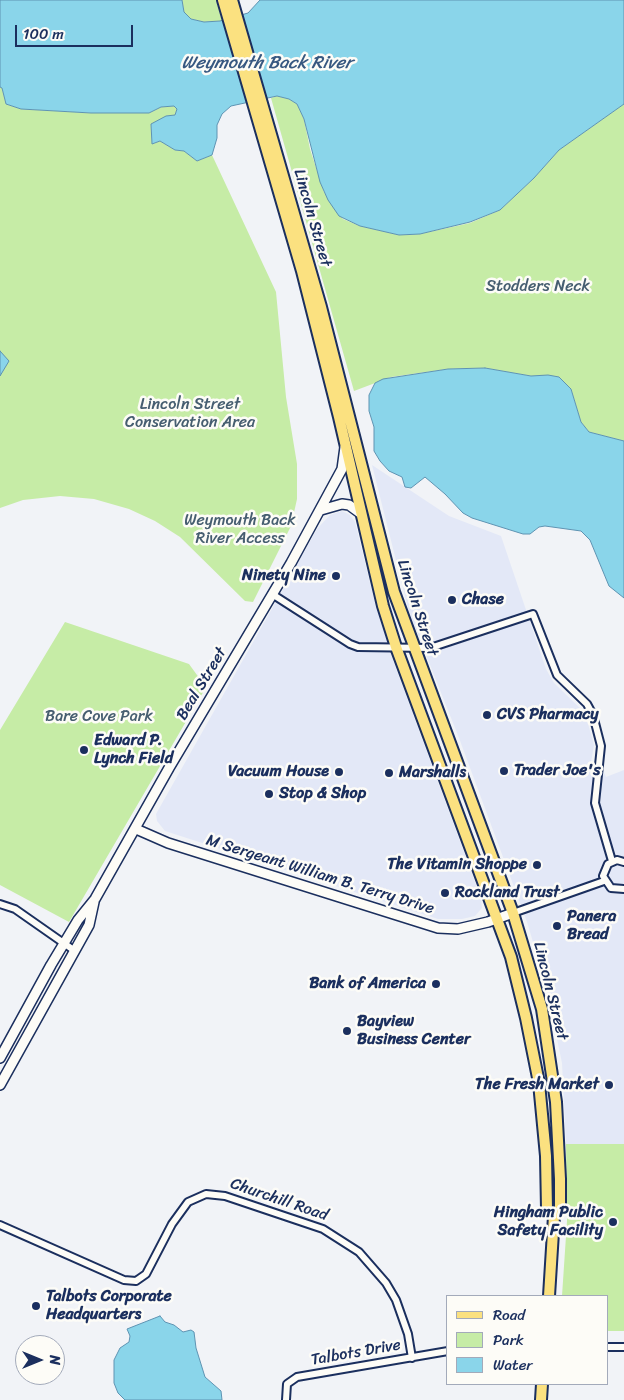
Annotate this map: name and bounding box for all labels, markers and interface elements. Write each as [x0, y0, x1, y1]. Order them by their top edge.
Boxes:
scale bar [18, 15, 135, 47]
text: 100 m [23, 21, 64, 47]
water label: Weymouth Back River [182, 52, 352, 74]
street label: Lincoln Street [289, 167, 335, 269]
park label: Stodders Neck [486, 277, 590, 297]
park label: Lincoln Street Conservation Area [125, 395, 255, 433]
park label: Weymouth Back River Access [184, 511, 296, 549]
street label: Lincoln Street [392, 557, 442, 659]
place label: Ninety Nine [242, 566, 326, 586]
marker: Ninety Nine [330, 570, 342, 582]
place label: Chase [462, 590, 504, 610]
marker: Chase [446, 594, 458, 606]
street label: Beal Street [173, 644, 231, 724]
place label: CVS Pharmacy [497, 705, 598, 725]
park label: Bare Cove Park [45, 707, 153, 727]
marker: CVS Pharmacy [481, 709, 493, 721]
place label: Edward P. Lynch Field [94, 731, 173, 769]
marker: Edward P. Lynch Field [78, 744, 90, 756]
place label: Trader Joe's [514, 761, 601, 781]
place label: Vacuum House [228, 762, 329, 782]
place label: Marshalls [399, 763, 466, 783]
marker: Trader Joe's [498, 765, 510, 777]
marker: Vacuum House [333, 766, 345, 778]
marker: Marshalls [383, 767, 395, 779]
place label: Stop & Shop [279, 784, 366, 804]
marker: Stop & Shop [263, 788, 275, 800]
street label: M Sergeant William B. Terry Drive [204, 831, 436, 919]
place label: The Vitamin Shoppe [387, 855, 527, 875]
marker: The Vitamin Shoppe [531, 859, 543, 871]
place label: Rockland Trust [455, 883, 560, 903]
marker: Rockland Trust [439, 887, 451, 899]
place label: Panera Bread [567, 907, 616, 945]
marker: Panera Bread [551, 920, 563, 932]
street label: Lincoln Street [529, 940, 571, 1042]
place label: Bank of America [309, 974, 426, 994]
marker: Bank of America [430, 978, 442, 990]
place label: Bayview Business Center [357, 1012, 470, 1050]
marker: Bayview Business Center [341, 1025, 353, 1037]
place label: The Fresh Market [475, 1075, 599, 1095]
marker: The Fresh Market [603, 1079, 615, 1091]
street label: Churchill Road [228, 1174, 330, 1226]
place label: Hingham Public Safety Facility [494, 1203, 603, 1241]
marker: Hingham Public Safety Facility [607, 1216, 619, 1228]
place label: Talbots Corporate Headquarters [46, 1287, 172, 1325]
legend [446, 1295, 609, 1385]
marker: Talbots Corporate Headquarters [30, 1300, 42, 1312]
text: Road [493, 1302, 525, 1328]
text: Park [493, 1327, 524, 1353]
north arrow [15, 1335, 65, 1385]
street label: Talbots Drive [310, 1336, 402, 1370]
text: Water [493, 1352, 533, 1378]
text: N [42, 1355, 67, 1365]

